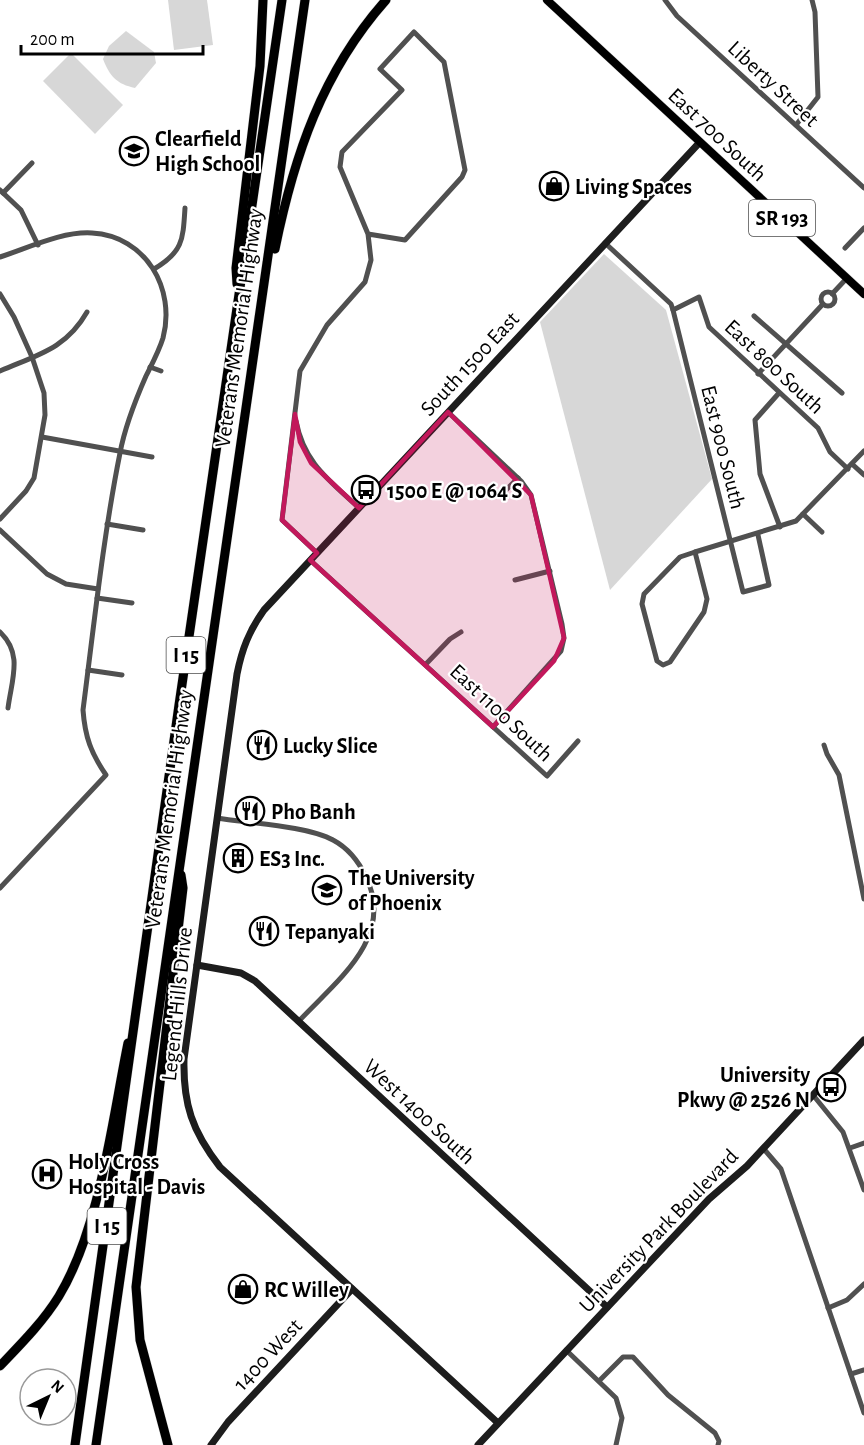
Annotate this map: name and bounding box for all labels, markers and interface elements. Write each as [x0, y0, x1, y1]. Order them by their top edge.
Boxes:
scale bar [21, 18, 202, 56]
text: 200 m [30, 31, 75, 49]
street label: Liberty Street [724, 37, 823, 131]
street label: East 700 South [664, 84, 771, 186]
place label: Clearfield High School [155, 128, 260, 175]
school or university icon: Clearfield High School [118, 135, 150, 167]
shop icon: Living Spaces [538, 170, 570, 202]
place label: Living Spaces [575, 176, 692, 198]
road number: SR 193 [749, 200, 815, 236]
street label: Veterans Memorial Highway [211, 207, 267, 449]
street label: South 1500 East [416, 307, 523, 420]
street label: East 800 South [720, 315, 828, 418]
street label: East 900 South [697, 383, 749, 511]
bus stop icon: 1500 E @ 1064 S [350, 474, 382, 506]
place label: 1500 E @ 1064 S [387, 480, 522, 502]
road number: I 15 [166, 637, 206, 673]
street label: East 1100 South [446, 660, 557, 766]
street label: Veterans Memorial Highway [141, 688, 197, 930]
restaurant icon: Lucky Slice [246, 729, 278, 761]
place label: Lucky Slice [283, 735, 378, 758]
restaurant icon: Pho Banh [234, 795, 266, 827]
place label: Pho Banh [271, 801, 356, 823]
building icon: ES3 Inc. [222, 842, 254, 874]
place label: ES3 Inc. [259, 848, 325, 870]
place label: The University of Phoenix [348, 867, 475, 914]
school or university icon: The University of Phoenix [311, 874, 343, 906]
restaurant icon: Tepanyaki [248, 915, 280, 947]
place label: Tepanyaki [285, 921, 375, 944]
street label: Legend Hills Drive [158, 926, 196, 1082]
street label: West 1400 South [360, 1055, 479, 1169]
place label: University Pkwy @ 2526 N [677, 1064, 810, 1112]
bus stop icon: University Pkwy @ 2526 N [815, 1071, 847, 1103]
street label: University Park Boulevard [575, 1145, 742, 1317]
place label: Holy Cross Hospital - Davis [68, 1151, 205, 1198]
hospital icon: Holy Cross Hospital - Davis [31, 1158, 63, 1190]
road number: I 15 [88, 1208, 126, 1244]
shop icon: RC Willey [227, 1273, 259, 1305]
place label: RC Willey [264, 1279, 349, 1302]
street label: 1400 West [229, 1315, 306, 1395]
north arrow [18, 1367, 78, 1427]
text: N [48, 1377, 67, 1396]

